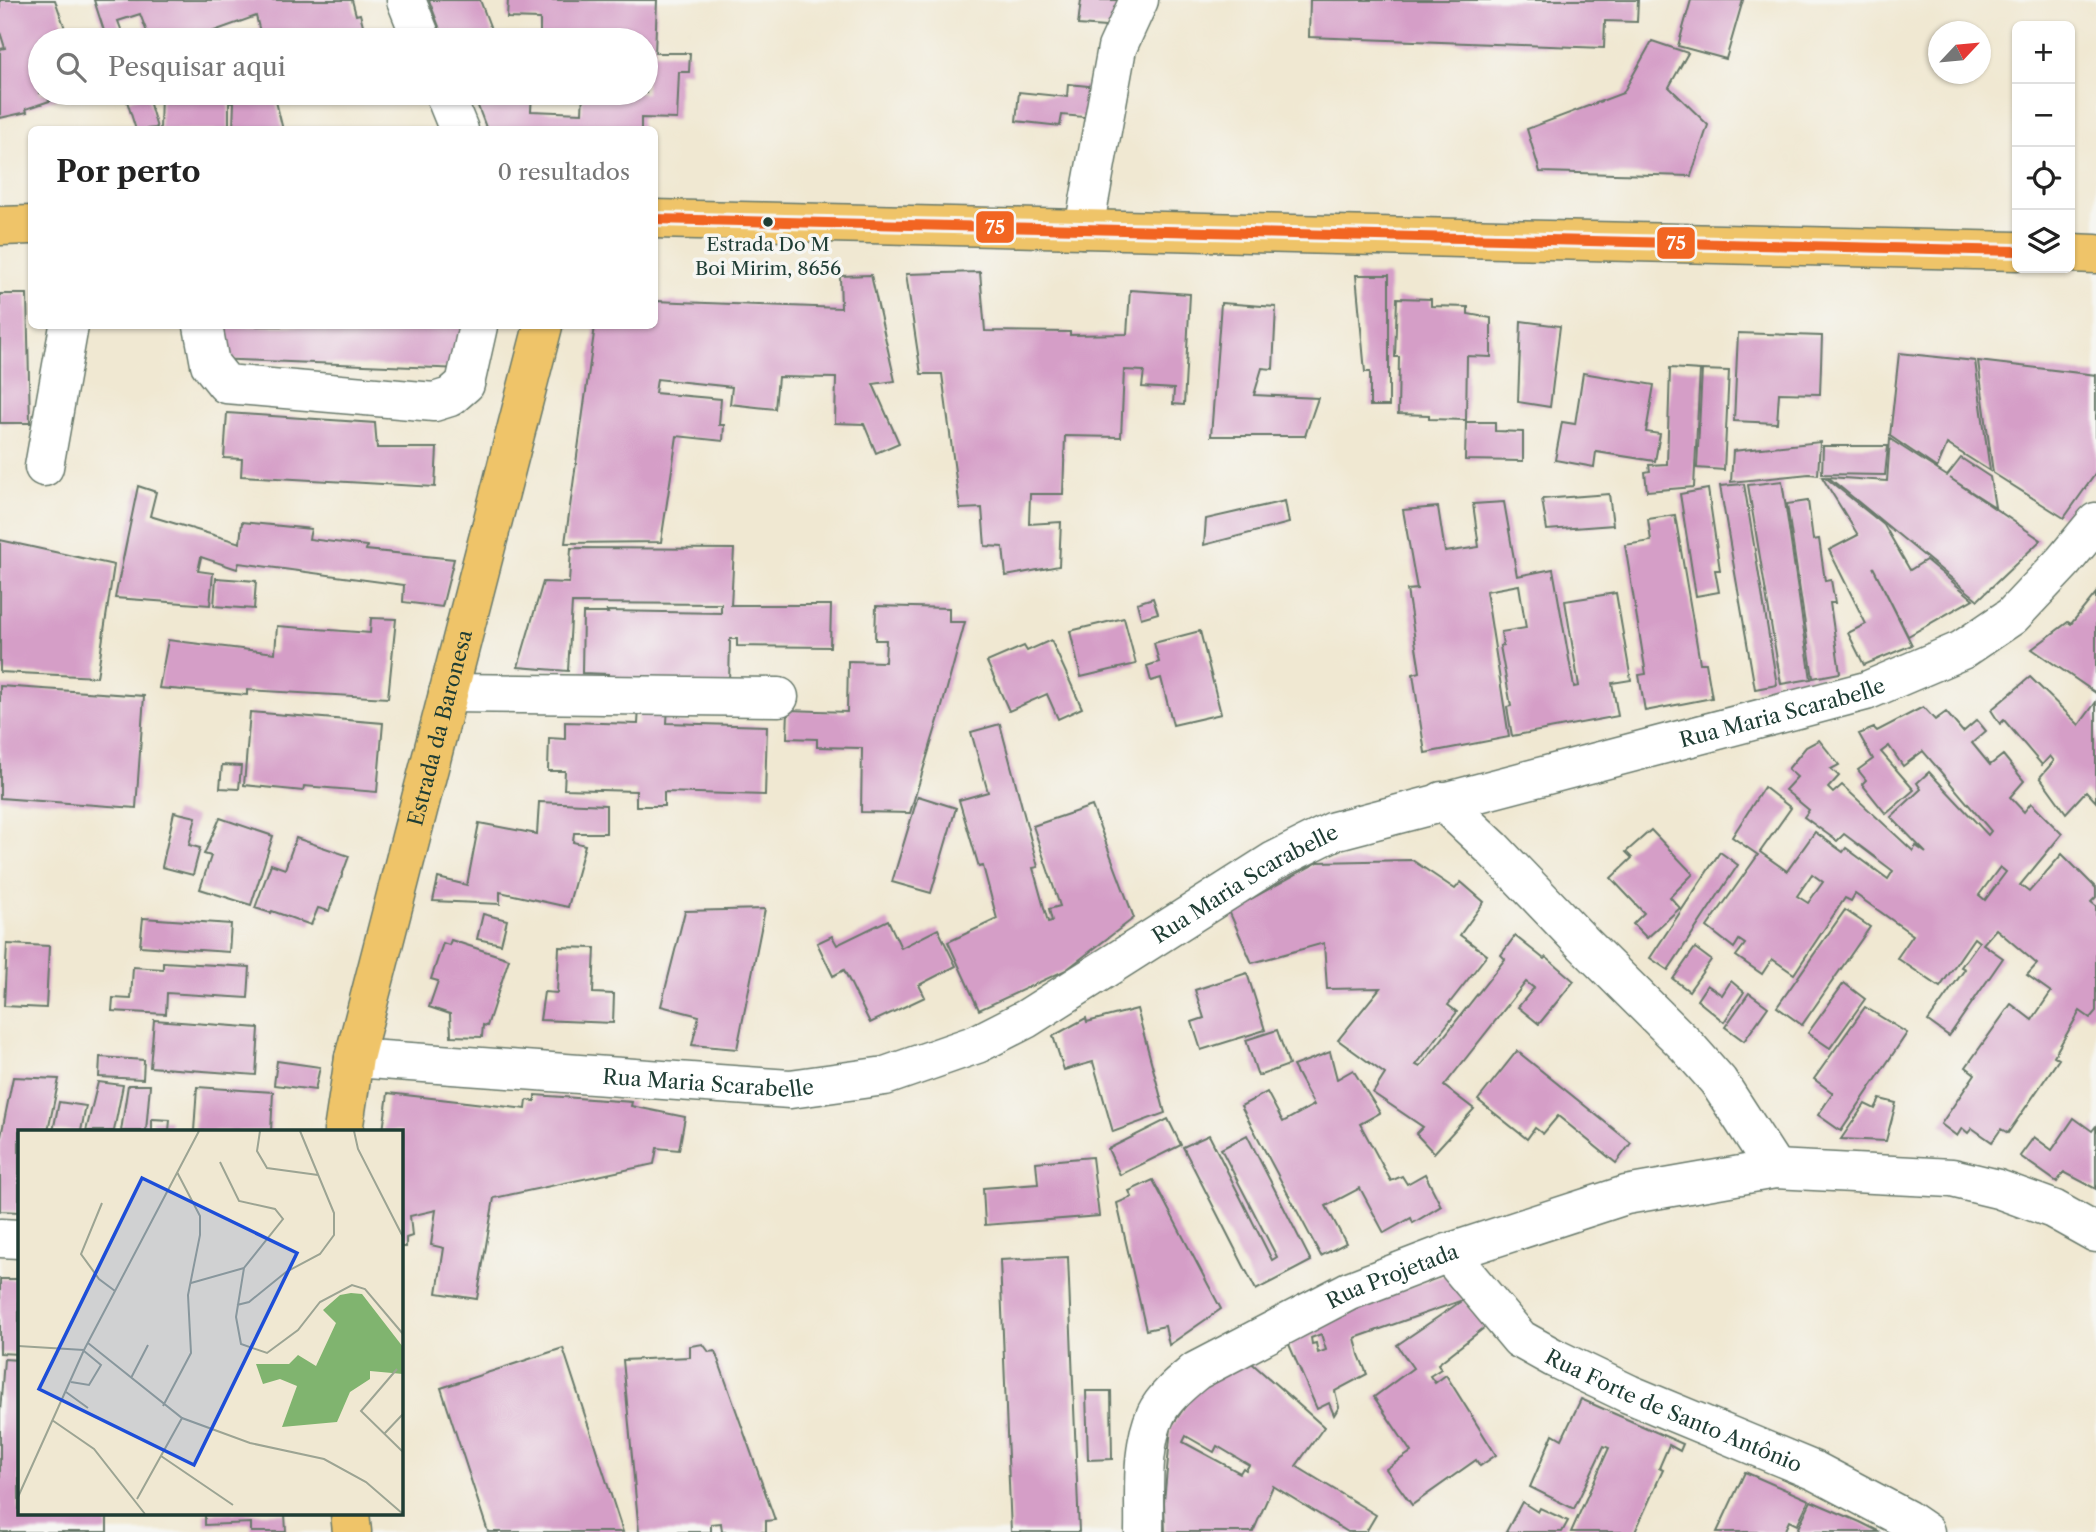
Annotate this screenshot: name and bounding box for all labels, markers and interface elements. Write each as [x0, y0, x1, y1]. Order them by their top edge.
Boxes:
north arrow [1928, 21, 1991, 84]
map controls [2012, 21, 2075, 273]
button: + [2012, 21, 2075, 84]
search box [28, 28, 658, 105]
icon: search [52, 48, 90, 86]
text: Pesquisar aqui [108, 51, 286, 83]
button: − [2012, 84, 2075, 147]
button: locate [2012, 147, 2075, 210]
text: Por perto [56, 153, 201, 190]
text: 0 resultados [498, 158, 630, 186]
line badge: 75 [975, 210, 1015, 244]
button: layers [2012, 210, 2075, 273]
marker: Estrada Do M Boi Mirim, 8656 [761, 215, 775, 229]
text: 75 [985, 216, 1005, 239]
line badge: 75 [1656, 226, 1696, 260]
text: 75 [1666, 232, 1686, 255]
place label: Estrada Do M Boi Mirim, 8656 [695, 233, 841, 280]
street label: Estrada da Baronesa [402, 626, 477, 828]
street label: Rua Maria Scarabelle [1677, 672, 1889, 752]
street label: Rua Maria Scarabelle [1147, 819, 1342, 948]
street label: Rua Maria Scarabelle [602, 1063, 815, 1101]
inset map [18, 1130, 402, 1514]
street label: Rua Projetada [1322, 1238, 1462, 1313]
street label: Rua Forte de Santo Antônio [1541, 1343, 1806, 1477]

